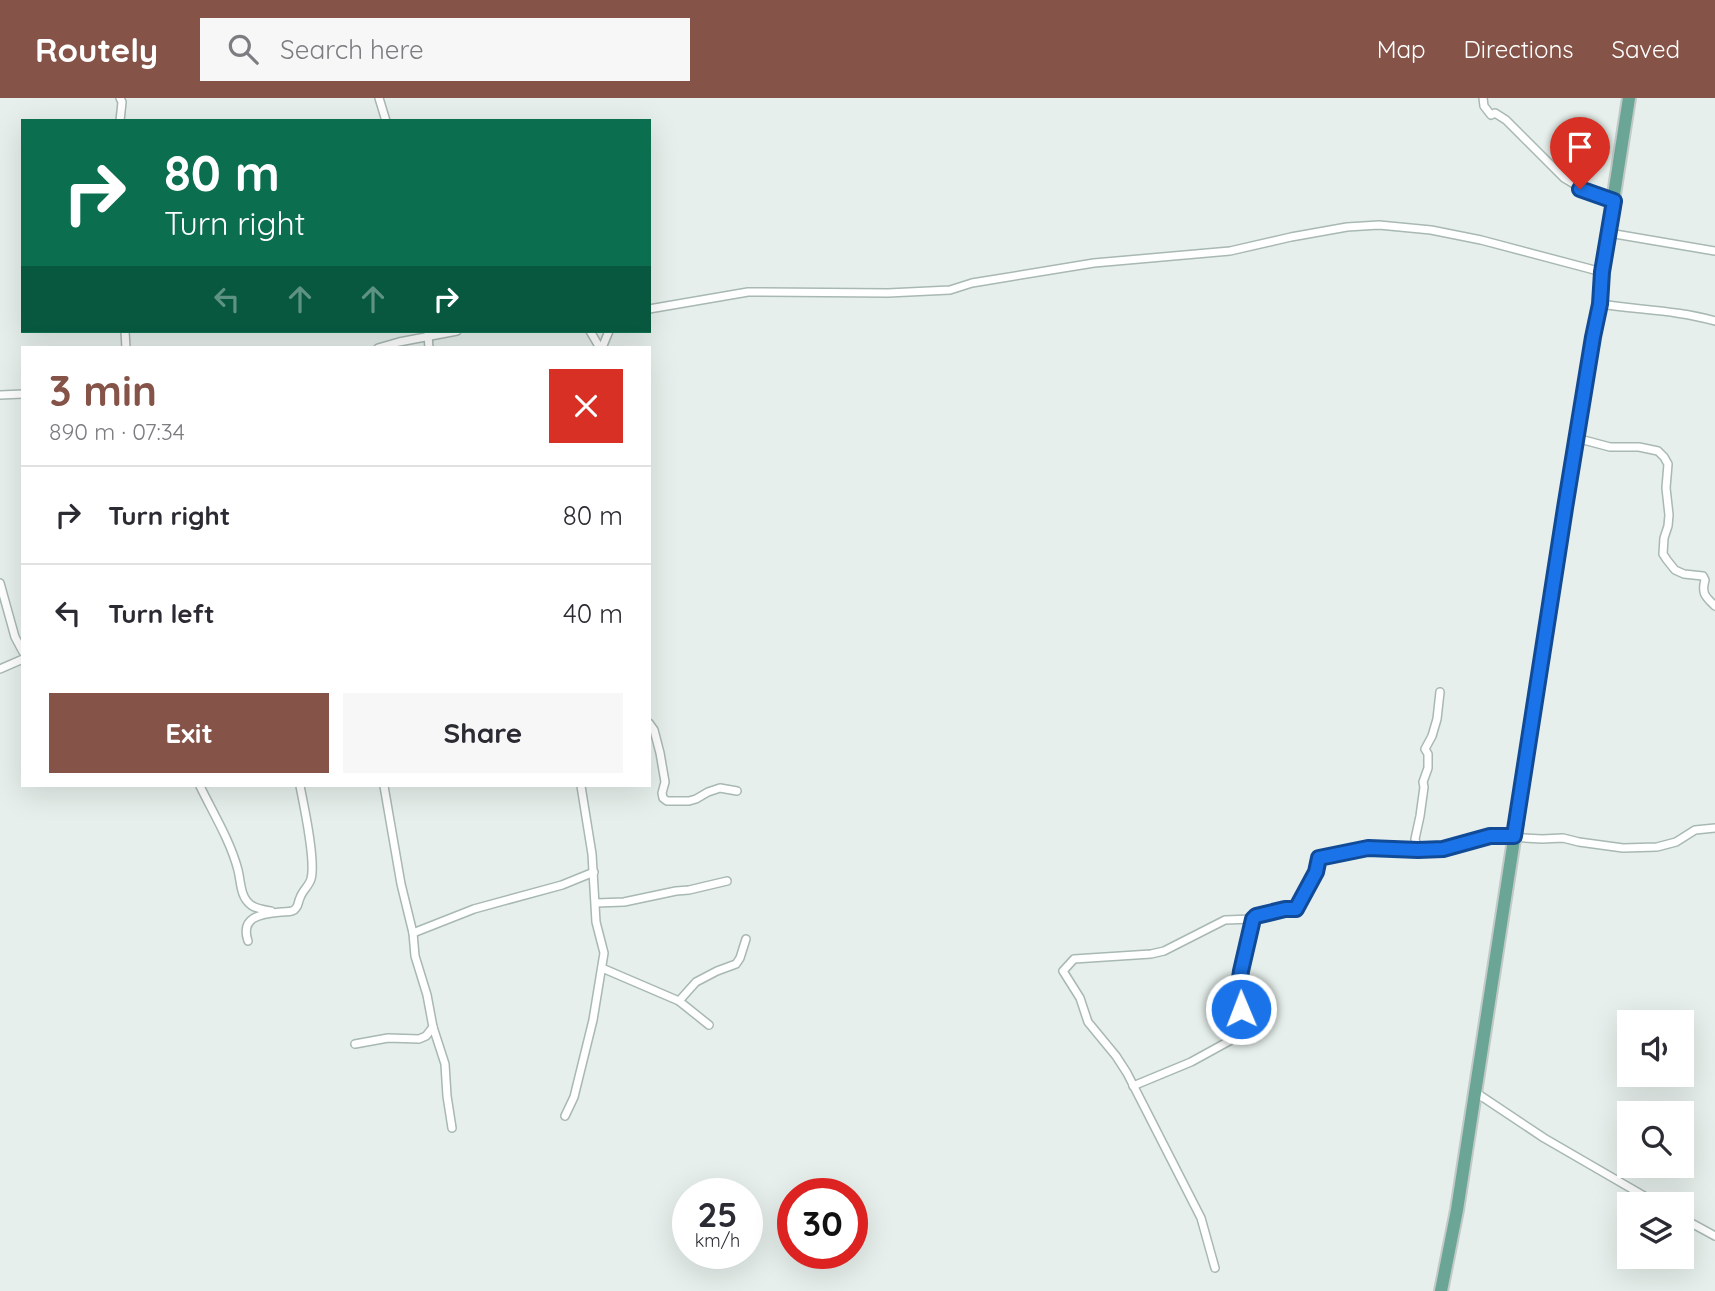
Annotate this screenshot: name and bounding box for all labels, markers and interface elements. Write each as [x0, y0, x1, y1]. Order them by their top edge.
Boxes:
search box [200, 18, 690, 81]
text: Routely [35, 29, 158, 70]
icon: search [224, 30, 262, 68]
text: Search here [280, 33, 424, 66]
text: Map [1377, 34, 1426, 64]
text: Directions [1464, 34, 1574, 64]
text: Saved [1612, 34, 1680, 64]
pin [1550, 117, 1610, 189]
icon: arrive [1561, 128, 1599, 166]
text: 80 m [164, 142, 280, 203]
icon: right [49, 147, 140, 238]
text: Turn right [164, 203, 305, 243]
icon: left [208, 280, 246, 318]
icon: ahead [281, 280, 319, 318]
icon: ahead [354, 280, 392, 318]
icon: right [427, 280, 465, 318]
text: 3 min [49, 364, 157, 417]
button: close [549, 369, 623, 443]
text: 890 m · 07:34 [49, 417, 185, 446]
icon: right [49, 496, 87, 534]
text: Turn right [108, 499, 230, 532]
text: 80 m [563, 499, 623, 532]
icon: left [49, 594, 87, 632]
text: Turn left [108, 597, 215, 630]
text: 40 m [563, 597, 623, 630]
button: Exit [49, 693, 329, 773]
button: Share [343, 693, 623, 773]
position arrow [1204, 972, 1278, 1046]
map controls [1617, 1010, 1694, 1269]
button: sound [1617, 1010, 1694, 1087]
button: search [1617, 1101, 1694, 1178]
speed limit sign: 30 [777, 1178, 868, 1269]
text: 25 [697, 1192, 738, 1236]
button: layers [1617, 1192, 1694, 1269]
text: km/h [695, 1229, 740, 1252]

